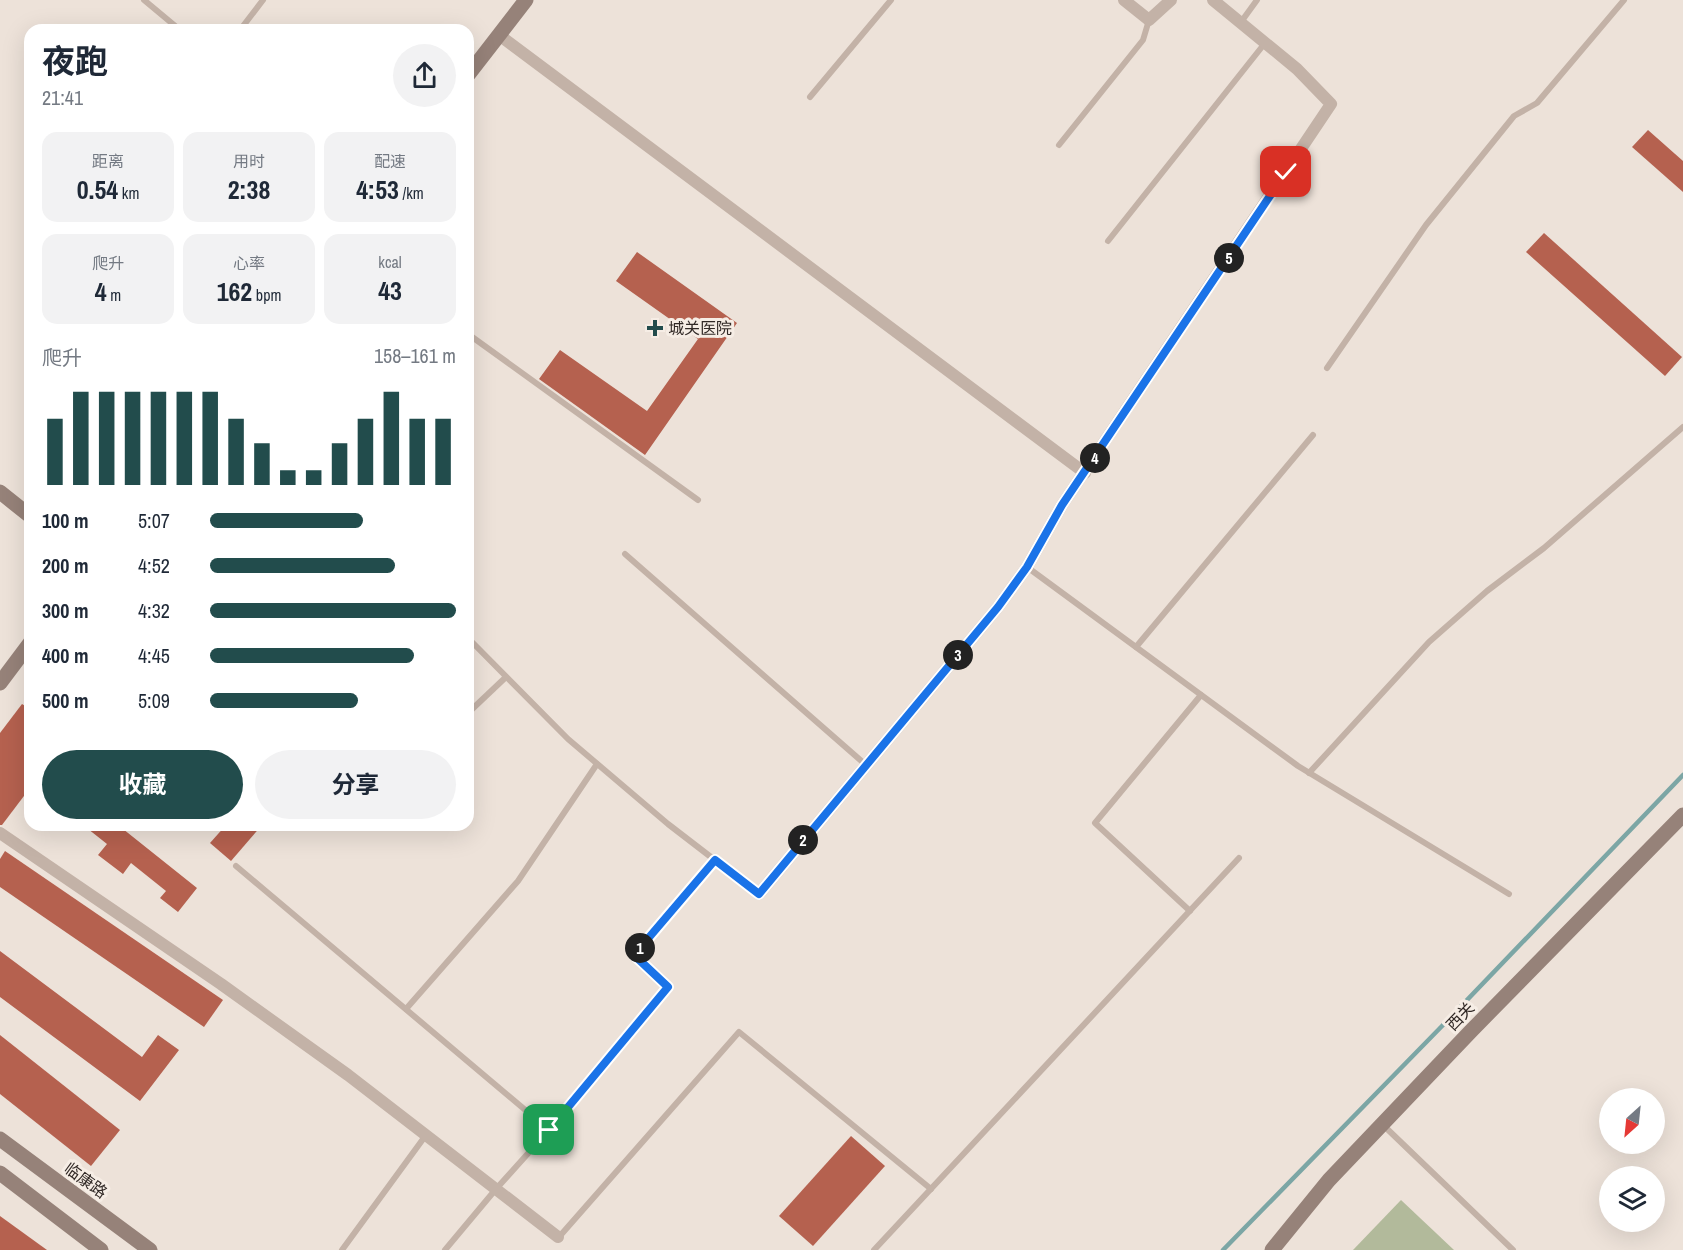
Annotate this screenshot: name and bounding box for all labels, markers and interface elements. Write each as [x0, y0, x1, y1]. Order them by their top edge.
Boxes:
text: 夜跑 [42, 39, 108, 83]
button: share [393, 44, 456, 107]
text: 21:41 [42, 84, 83, 111]
pin [1260, 146, 1311, 197]
text: 距离 [92, 150, 124, 172]
text: 用时 [233, 150, 265, 172]
text: 配速 [374, 150, 406, 172]
icon: check [1269, 155, 1302, 188]
text: 0.54 [77, 172, 118, 207]
text: 2:38 [228, 172, 270, 207]
text: 4:53 [356, 172, 399, 207]
text: km [118, 182, 139, 204]
text: /km [399, 182, 424, 204]
pin: 5 [1214, 243, 1244, 273]
text: 5 [1225, 247, 1233, 269]
text: kcal [378, 251, 402, 273]
text: 爬升 [92, 252, 124, 274]
text: 心率 [233, 252, 265, 274]
text: 43 [378, 273, 402, 308]
text: 4 [95, 274, 107, 309]
text: 162 [217, 274, 252, 309]
text: m [107, 284, 121, 306]
text: bpm [252, 284, 281, 306]
place label: 城关医院 [668, 317, 732, 339]
marker: 城关医院 [646, 319, 664, 337]
text: 158–161 m [374, 342, 456, 369]
text: 爬升 [42, 344, 82, 371]
pin: 4 [1080, 443, 1110, 473]
text: 4 [1091, 447, 1099, 469]
text: 100 m [42, 507, 89, 534]
text: 5:07 [138, 507, 170, 534]
text: 200 m [42, 552, 89, 579]
text: 4:52 [138, 552, 170, 579]
text: 300 m [42, 597, 89, 624]
text: 4:32 [138, 597, 170, 624]
pin: 3 [943, 640, 973, 670]
text: 400 m [42, 642, 89, 669]
text: 4:45 [138, 642, 170, 669]
text: 3 [954, 644, 962, 666]
text: 500 m [42, 687, 89, 714]
text: 5:09 [138, 687, 170, 714]
button: 收藏 [42, 750, 243, 819]
button: 分享 [255, 750, 456, 819]
pin: 2 [788, 825, 818, 855]
text: 2 [799, 829, 807, 851]
pin: 1 [625, 933, 655, 963]
text: 1 [636, 937, 644, 959]
street label: 西关 [1441, 997, 1479, 1035]
north arrow [1599, 1088, 1665, 1154]
map controls [1599, 1088, 1665, 1232]
pin [523, 1104, 574, 1155]
icon: arrive [532, 1113, 565, 1146]
street label: 临康路 [60, 1157, 112, 1203]
button: layers [1599, 1166, 1665, 1232]

